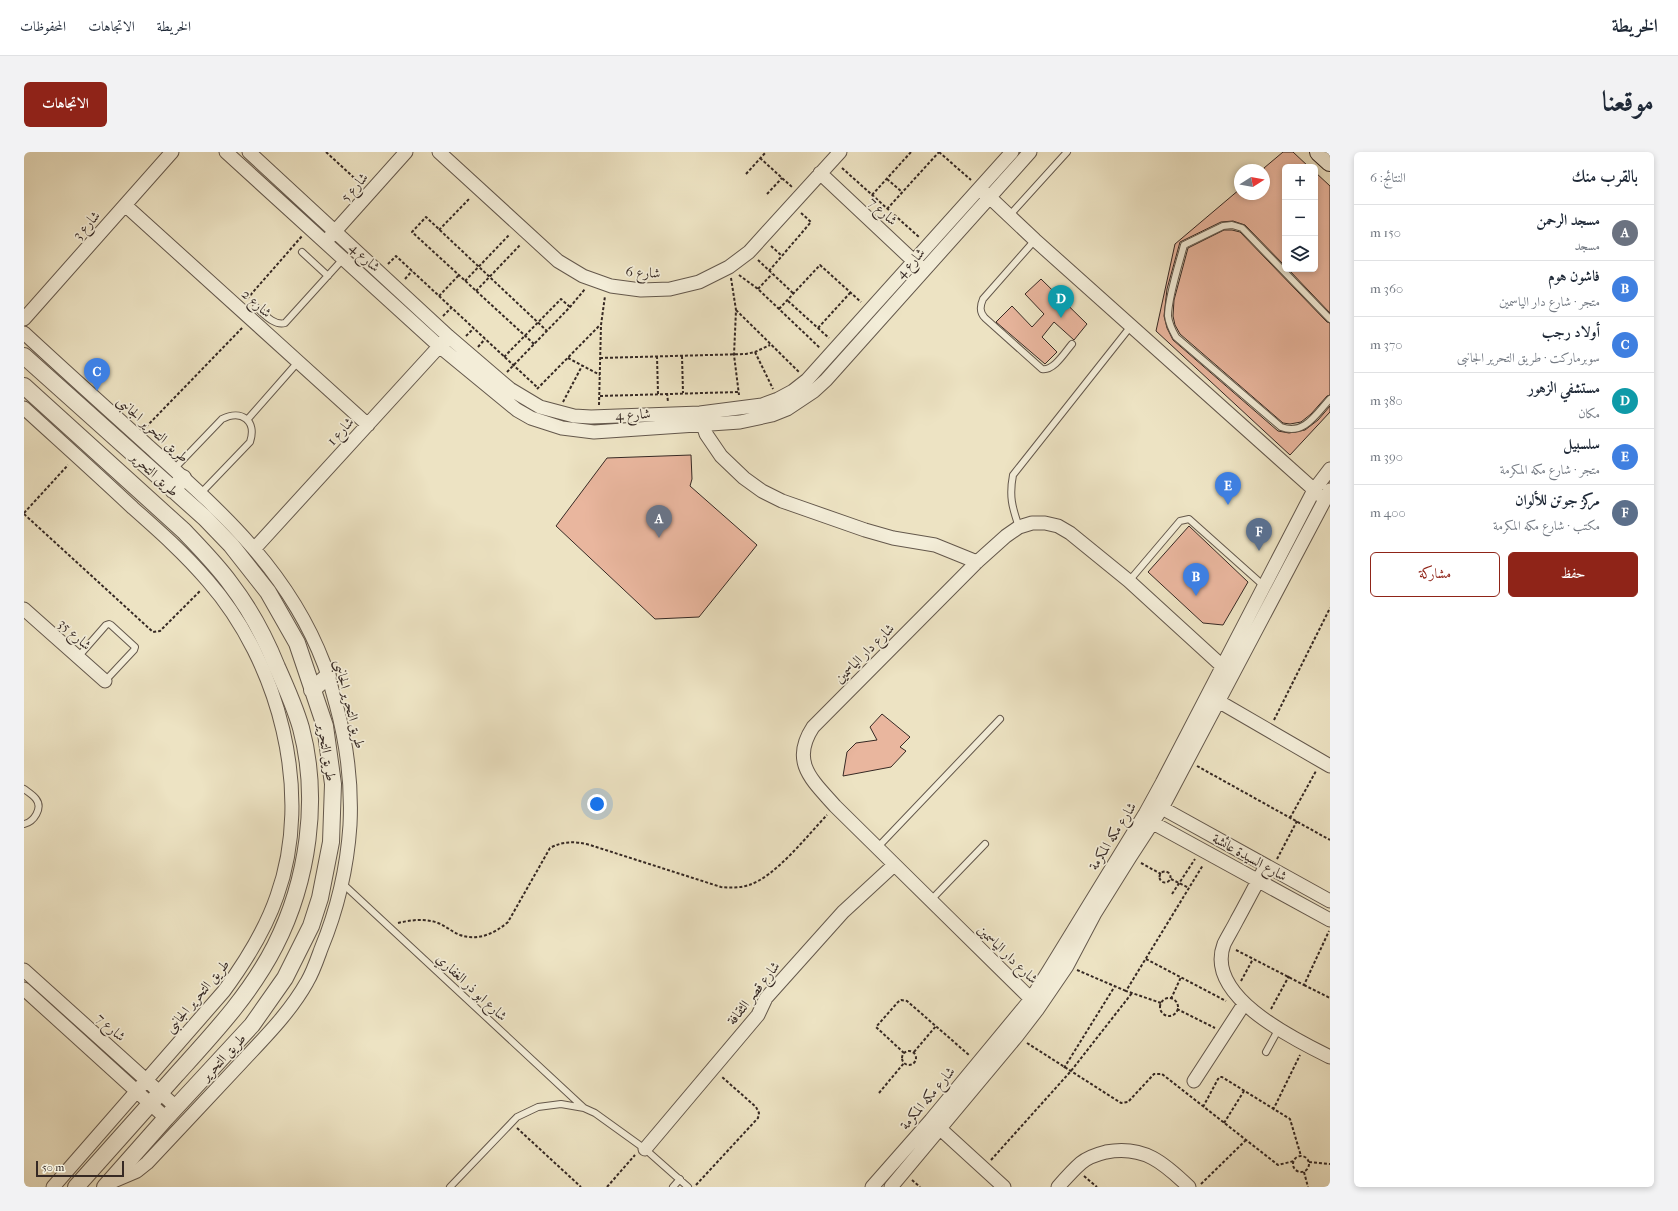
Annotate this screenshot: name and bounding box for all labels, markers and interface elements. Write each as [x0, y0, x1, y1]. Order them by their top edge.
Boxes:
text: الخريطة [1612, 15, 1658, 37]
text: المحفوظات [20, 18, 66, 35]
text: الاتجاهات [88, 18, 135, 35]
text: الخريطة [157, 18, 191, 35]
button: الاتجاهات [24, 82, 107, 127]
text: موقعنا [1602, 85, 1654, 118]
north arrow [1234, 164, 1270, 200]
map controls [1282, 164, 1318, 272]
button: + [1282, 164, 1318, 200]
text: بالقرب منك [1572, 166, 1638, 186]
street label: شارع 5 [337, 169, 374, 207]
text: النتائج: 6 [1370, 170, 1406, 185]
street label: شارع 7 [862, 194, 901, 231]
button: − [1282, 200, 1318, 236]
street label: شارع 3 [69, 207, 106, 245]
text: مسجد الرحمن [1536, 211, 1600, 229]
text: 150 m [1370, 225, 1401, 240]
text: A [1621, 225, 1629, 240]
button: layers [1282, 236, 1318, 272]
text: مسجد [1574, 238, 1600, 253]
street label: شارع 4 [344, 239, 384, 278]
street label: شارع 4 [892, 244, 931, 284]
street label: شارع 6 [625, 263, 661, 285]
text: فاشون هوم [1548, 267, 1600, 285]
text: 360 m [1370, 281, 1403, 296]
text: B [1621, 281, 1629, 296]
pin: D [1048, 285, 1074, 318]
street label: شارع 2 [236, 286, 275, 323]
text: متجر · شارع دار الياسمين [1499, 294, 1600, 309]
text: أولاد رجب [1542, 323, 1600, 341]
text: 370 m [1370, 337, 1402, 352]
text: C [1621, 337, 1629, 352]
text: سوبرماركت · طريق التحرير الجانبى [1457, 350, 1600, 365]
pin: C [84, 358, 110, 391]
text: مستشفي الزهور [1528, 379, 1600, 397]
street label: طريق التحرير الجانبى [112, 393, 192, 468]
text: 380 m [1370, 393, 1403, 408]
text: D [1620, 393, 1630, 408]
street label: شارع 4 [615, 405, 651, 427]
text: مكان [1578, 406, 1600, 421]
street label: شارع 1 [323, 414, 360, 451]
text: سلسبيل [1563, 435, 1600, 453]
street label: طريق التحرير [126, 447, 182, 500]
text: 390 m [1370, 449, 1403, 464]
text: E [1621, 449, 1629, 464]
text: متجر · شارع مكه المكرمة [1500, 462, 1600, 477]
pin: E [1215, 472, 1241, 505]
text: مركز جوتن للألوان [1515, 491, 1600, 509]
pin: A [646, 505, 672, 538]
text: 400 m [1370, 505, 1406, 520]
text: F [1622, 505, 1629, 520]
pin: F [1246, 518, 1272, 551]
text: مكتب · شارع مكه المكرمة [1493, 518, 1600, 533]
button: مشاركة [1370, 552, 1500, 597]
button: حفظ [1508, 552, 1638, 597]
pin: B [1183, 563, 1209, 596]
street label: شارع 35 [52, 615, 95, 656]
street label: شارع دار الياسمين [831, 620, 900, 689]
street label: طريق التحرير الجانبى [328, 658, 369, 751]
street label: طريق التحرير [313, 720, 339, 782]
your location [587, 794, 607, 814]
street label: شارع مكه المكرمة [1085, 799, 1143, 875]
street label: شارع السيدة عائشة [1208, 830, 1290, 888]
street label: شارع دار الياسمين [972, 921, 1042, 990]
street label: شارع ابو ذر الغفاري [430, 950, 511, 1027]
street label: طريق التحرير الجانبى [162, 956, 235, 1038]
street label: شارع قصر الثقافة [723, 958, 786, 1030]
street label: شارع 7 [90, 1010, 129, 1047]
street label: طريق التحرير [196, 1030, 250, 1086]
street label: شارع مكه المكرمة [896, 1063, 961, 1135]
scale bar [36, 1159, 124, 1178]
text: 50 m [42, 1161, 64, 1174]

